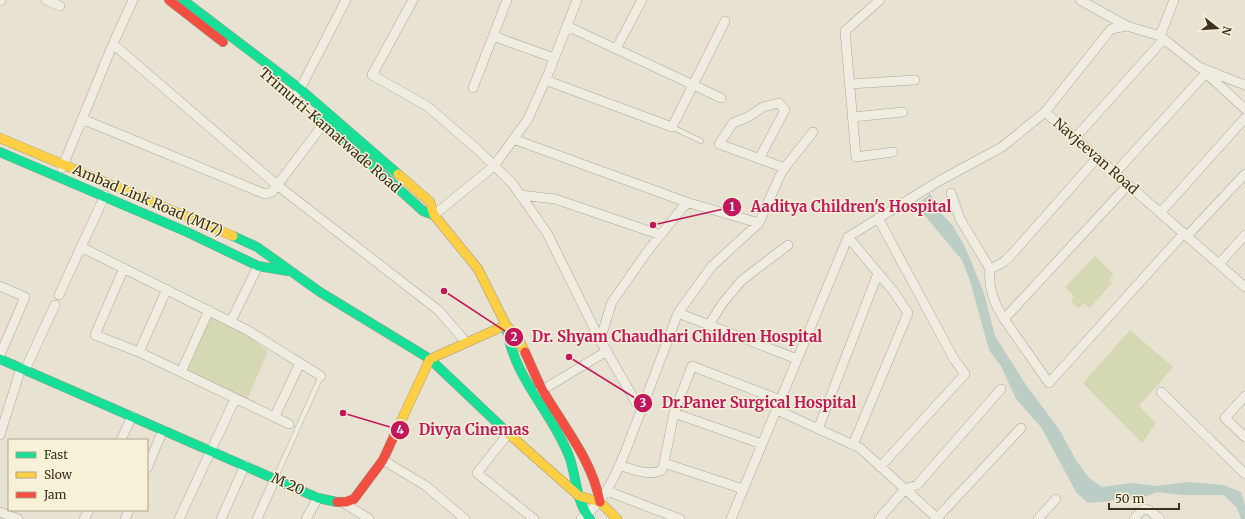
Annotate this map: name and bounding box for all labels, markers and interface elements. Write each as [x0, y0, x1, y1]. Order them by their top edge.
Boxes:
north arrow [1197, 8, 1237, 48]
text: N [1219, 25, 1235, 37]
street label: Trimurti-Kamatwade Road [255, 63, 405, 197]
street label: Navjeevan Road [1050, 114, 1143, 198]
street label: Ambad Link Road (M17) [69, 160, 226, 240]
callout: Aaditya Children's Hospital [722, 194, 959, 221]
text: Aaditya Children's Hospital [750, 197, 951, 216]
text: 1 [729, 199, 735, 214]
callout: Dr. Shyam Chaudhari Children Hospital [504, 324, 830, 351]
text: Dr. Shyam Chaudhari Children Hospital [532, 327, 822, 346]
text: 2 [510, 329, 518, 344]
callout: Dr.Paner Surgical Hospital [633, 389, 864, 416]
text: Dr.Paner Surgical Hospital [662, 393, 856, 412]
text: 3 [640, 395, 647, 410]
callout: Divya Cinemas [390, 416, 537, 443]
text: Divya Cinemas [419, 420, 530, 439]
text: 4 [396, 422, 404, 437]
legend [8, 439, 148, 511]
text: Fast [44, 447, 68, 462]
text: Slow [44, 467, 73, 482]
street label: M 20 [269, 469, 307, 499]
scale bar [1109, 485, 1179, 511]
text: Jam [43, 487, 67, 502]
text: 50 m [1115, 491, 1144, 506]

